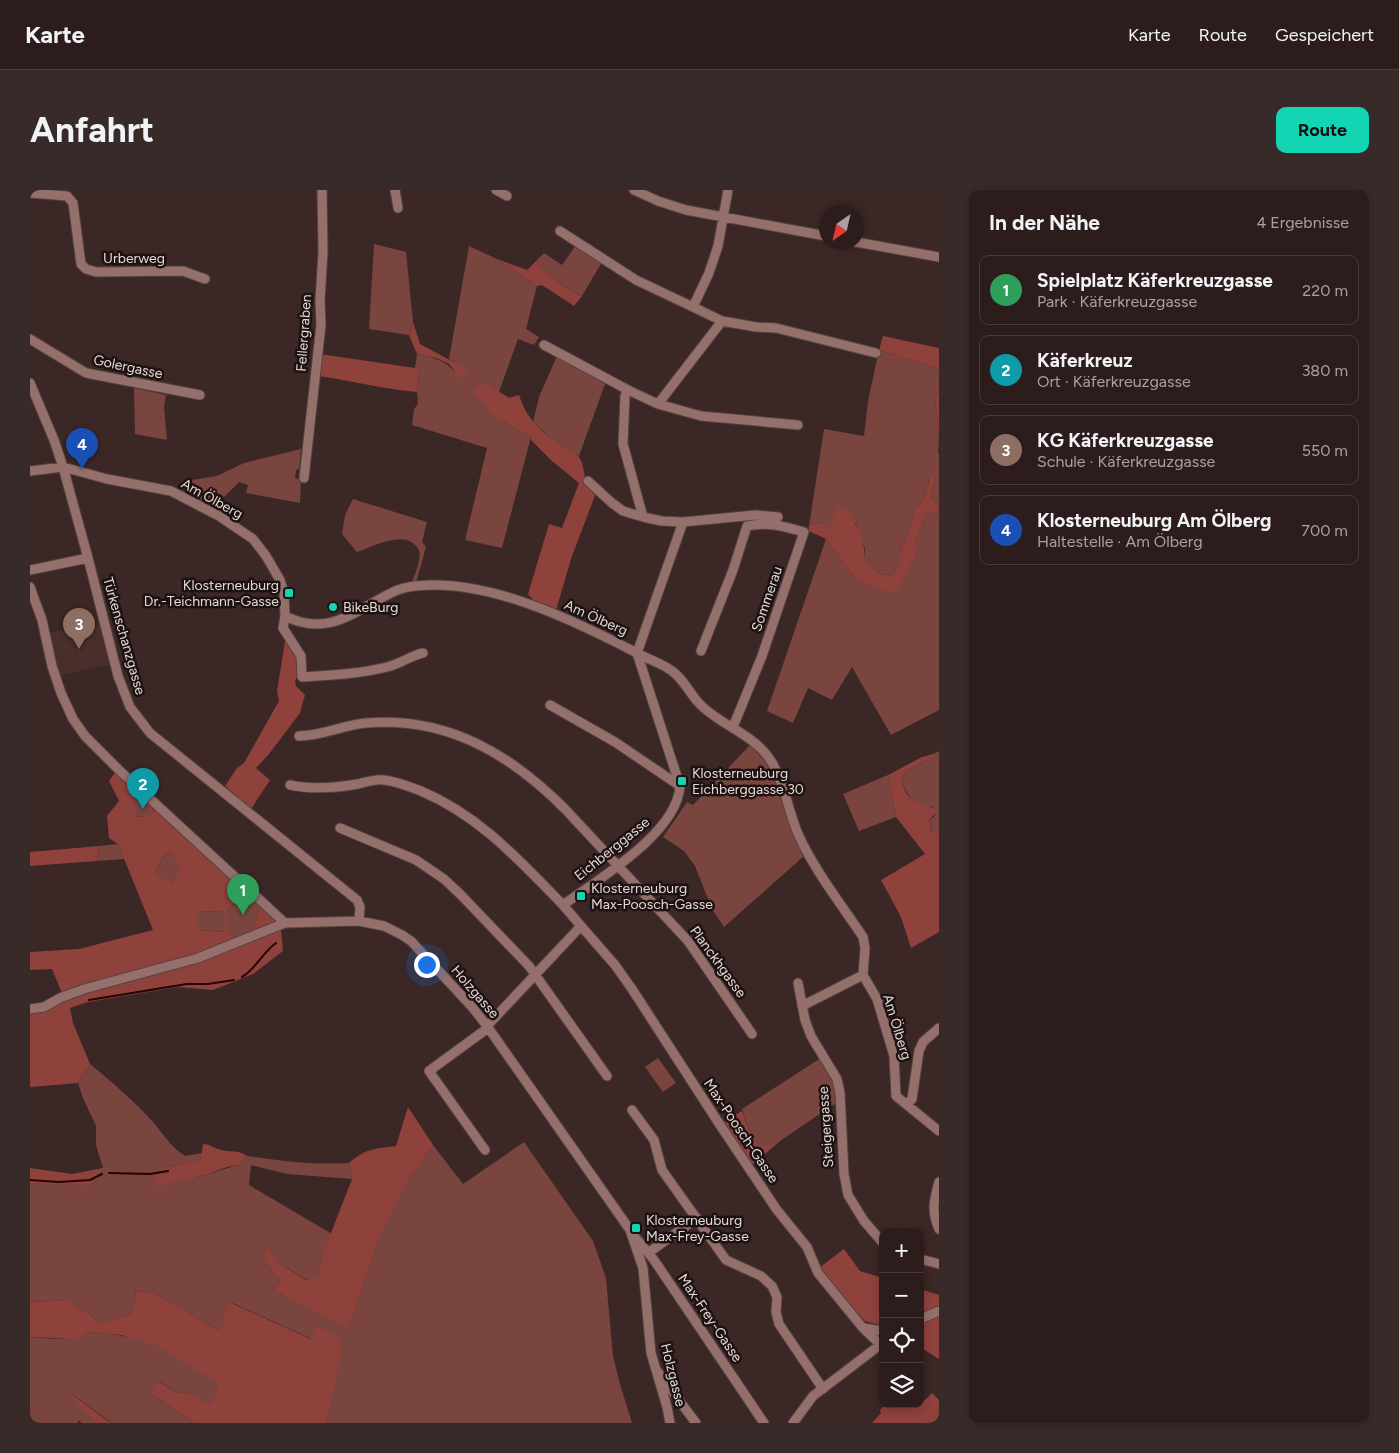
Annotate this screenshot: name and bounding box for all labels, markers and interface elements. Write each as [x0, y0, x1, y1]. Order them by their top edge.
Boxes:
text: Karte [25, 20, 85, 49]
text: Karte [1128, 24, 1171, 46]
text: Route [1199, 24, 1247, 46]
text: Gespeichert [1275, 24, 1374, 46]
button: Route [1276, 107, 1369, 153]
text: Anfahrt [30, 109, 154, 151]
north arrow [819, 205, 864, 250]
text: In der Nähe [989, 210, 1100, 235]
text: 4 Ergebnisse [1256, 213, 1349, 232]
street label: Urberweg [103, 250, 165, 267]
text: Spielplatz Käferkreuzgasse [1037, 269, 1273, 292]
text: 1 [1003, 281, 1009, 300]
text: 220 m [1302, 281, 1348, 300]
text: Park · Käferkreuzgasse [1037, 292, 1197, 311]
street label: Fellergraben [293, 294, 315, 372]
text: Käferkreuz [1037, 349, 1132, 372]
street label: Golergasse [92, 351, 164, 383]
text: 2 [1001, 361, 1011, 380]
text: 380 m [1302, 361, 1348, 380]
text: Ort · Käferkreuzgasse [1037, 372, 1191, 391]
pin: 4 [66, 428, 98, 469]
text: KG Käferkreuzgasse [1037, 429, 1214, 452]
text: 3 [1002, 441, 1010, 460]
text: 550 m [1302, 441, 1348, 460]
text: Schule · Käferkreuzgasse [1037, 452, 1215, 471]
street label: Am Ölberg [178, 475, 246, 523]
text: Klosterneuburg Am Ölberg [1037, 509, 1272, 532]
text: 4 [1001, 521, 1011, 540]
text: 700 m [1301, 521, 1348, 540]
text: Haltestelle · Am Ölberg [1037, 532, 1203, 551]
street label: Sommerau [748, 564, 786, 634]
street label: Türkenschanzgasse [99, 575, 149, 697]
place label: Klosterneuburg Dr.-Teichmann-Gasse [144, 577, 279, 610]
marker: Klosterneuburg Dr.-Teichmann-Gasse [283, 587, 295, 599]
street label: Am Ölberg [562, 596, 630, 640]
place label: BikeBurg [343, 599, 398, 616]
marker: BikeBurg [327, 601, 339, 613]
pin: 3 [63, 608, 95, 649]
place label: Klosterneuburg Eichberggasse 30 [692, 765, 804, 798]
pin: 2 [127, 768, 159, 809]
marker: Klosterneuburg Eichberggasse 30 [676, 775, 688, 787]
street label: Eichberggasse [571, 813, 653, 884]
pin: 1 [227, 874, 259, 915]
place label: Klosterneuburg Max-Poosch-Gasse [591, 880, 713, 913]
marker: Klosterneuburg Max-Poosch-Gasse [575, 890, 587, 902]
street label: Planckhgasse [686, 923, 750, 1001]
your location [414, 952, 440, 978]
street label: Holzgasse [447, 962, 503, 1022]
street label: Am Ölberg [879, 992, 915, 1062]
street label: Max-Poosch-Gasse [700, 1076, 782, 1187]
street label: Steigergasse [815, 1085, 837, 1168]
place label: Klosterneuburg Max-Frey-Gasse [646, 1212, 749, 1245]
marker: Klosterneuburg Max-Frey-Gasse [630, 1222, 642, 1234]
map controls [879, 1228, 924, 1408]
button: + [879, 1228, 924, 1273]
street label: Max-Frey-Gasse [674, 1271, 746, 1366]
button: − [879, 1273, 924, 1318]
button: locate [879, 1318, 924, 1363]
street label: Holzgasse [657, 1342, 689, 1409]
button: layers [879, 1363, 924, 1408]

